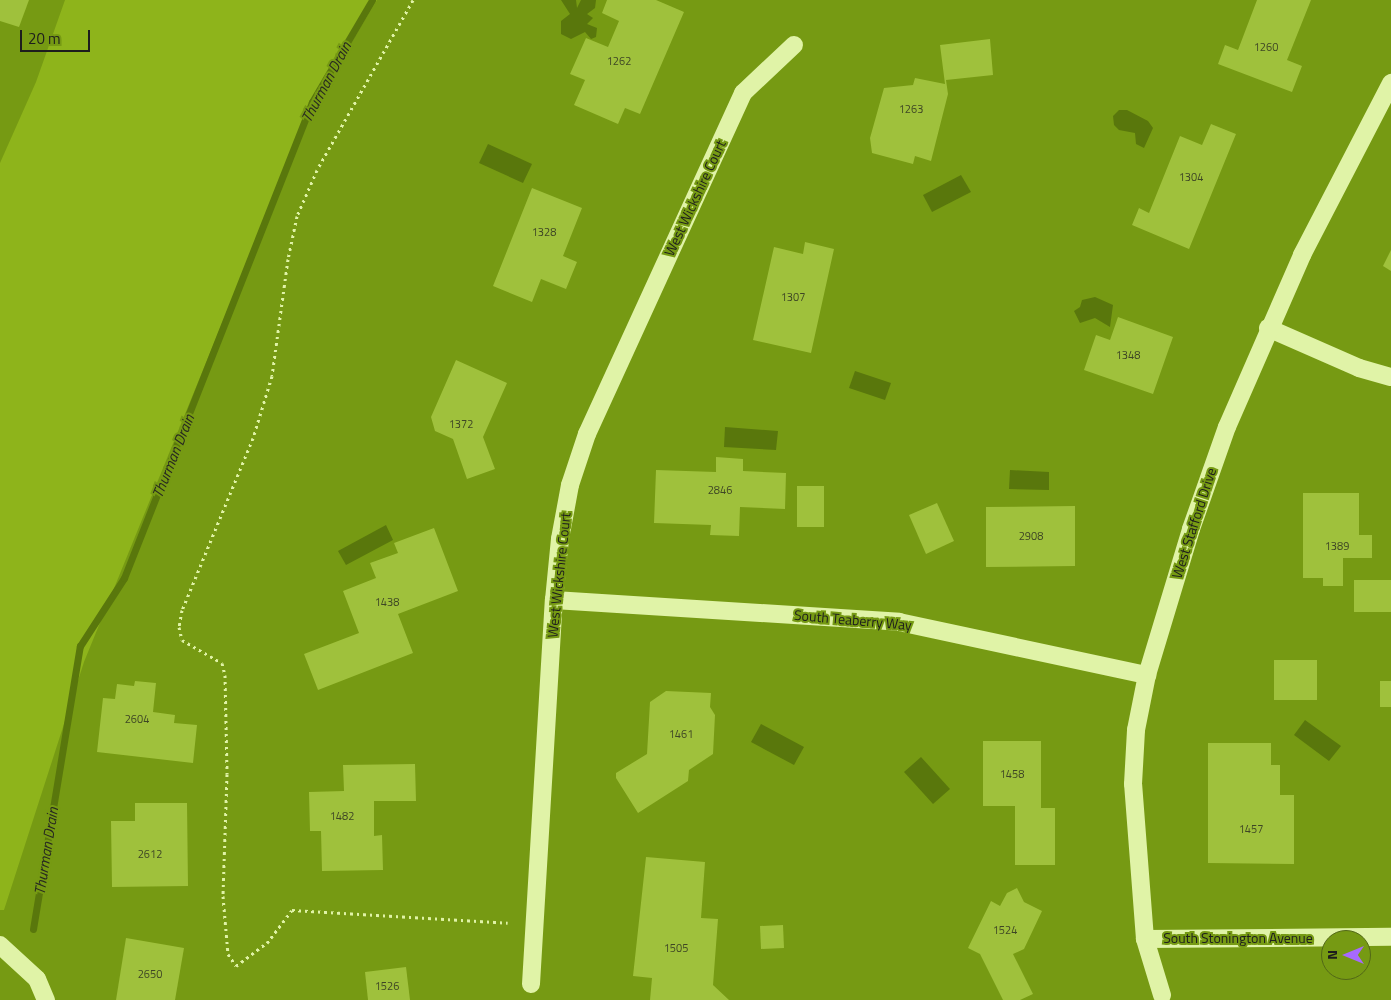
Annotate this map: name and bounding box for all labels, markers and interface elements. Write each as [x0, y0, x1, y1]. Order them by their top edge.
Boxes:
scale bar [22, 20, 92, 52]
text: 20 m [28, 27, 61, 50]
water label: Thurman Drain [297, 39, 355, 125]
house number: 1260 [1254, 40, 1278, 54]
house number: 1262 [607, 54, 631, 68]
house number: 1263 [899, 102, 923, 116]
street label: West Wickshire Court [661, 137, 729, 259]
house number: 1304 [1179, 170, 1203, 184]
house number: 1328 [532, 225, 556, 239]
house number: 1307 [781, 290, 805, 304]
house number: 1348 [1116, 348, 1140, 362]
water label: Thurman Drain [148, 412, 198, 500]
house number: 1372 [449, 417, 473, 431]
street label: West Stafford Drive [1168, 466, 1220, 580]
house number: 2846 [708, 483, 732, 497]
street label: West Wickshire Court [544, 511, 574, 639]
house number: 2908 [1019, 529, 1043, 543]
house number: 1389 [1325, 539, 1349, 553]
house number: 1438 [375, 595, 399, 609]
street label: South Teaberry Way [794, 606, 912, 634]
house number: 2604 [125, 712, 149, 726]
house number: 1461 [669, 727, 693, 741]
house number: 1458 [1000, 767, 1024, 781]
water label: Thurman Drain [30, 806, 62, 896]
house number: 1482 [330, 809, 354, 823]
house number: 1457 [1239, 822, 1263, 836]
house number: 2612 [138, 847, 162, 861]
house number: 1524 [993, 923, 1017, 937]
street label: South Stonington Avenue [1163, 930, 1313, 946]
north arrow [1321, 930, 1371, 980]
house number: 1505 [664, 941, 688, 955]
text: N [1321, 950, 1342, 960]
house number: 2650 [138, 967, 162, 981]
house number: 1526 [375, 979, 399, 993]

